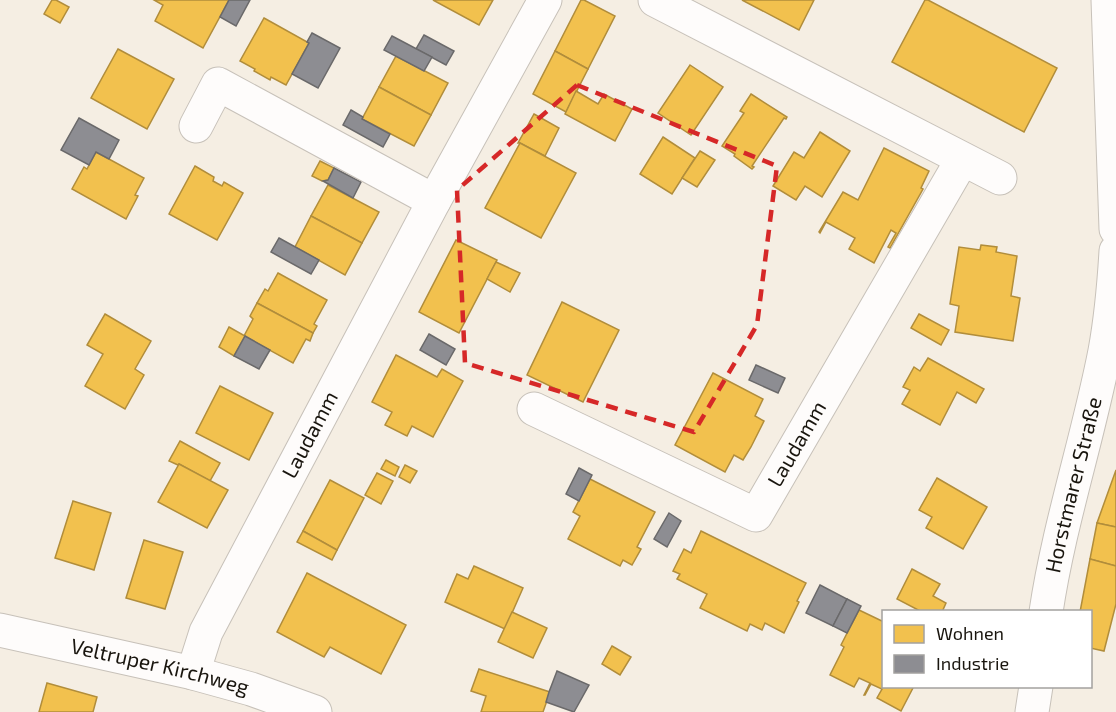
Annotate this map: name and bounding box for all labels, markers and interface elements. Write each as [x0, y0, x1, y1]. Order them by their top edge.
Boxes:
street label: Laudamm [276, 386, 342, 482]
street label: Horstmarer Straße [1039, 394, 1106, 575]
street label: Laudamm [761, 396, 830, 491]
legend [882, 610, 1092, 688]
text: Wohnen [936, 622, 1004, 644]
street label: Veltruper Kirchweg [69, 632, 252, 699]
text: Industrie [936, 652, 1009, 674]

